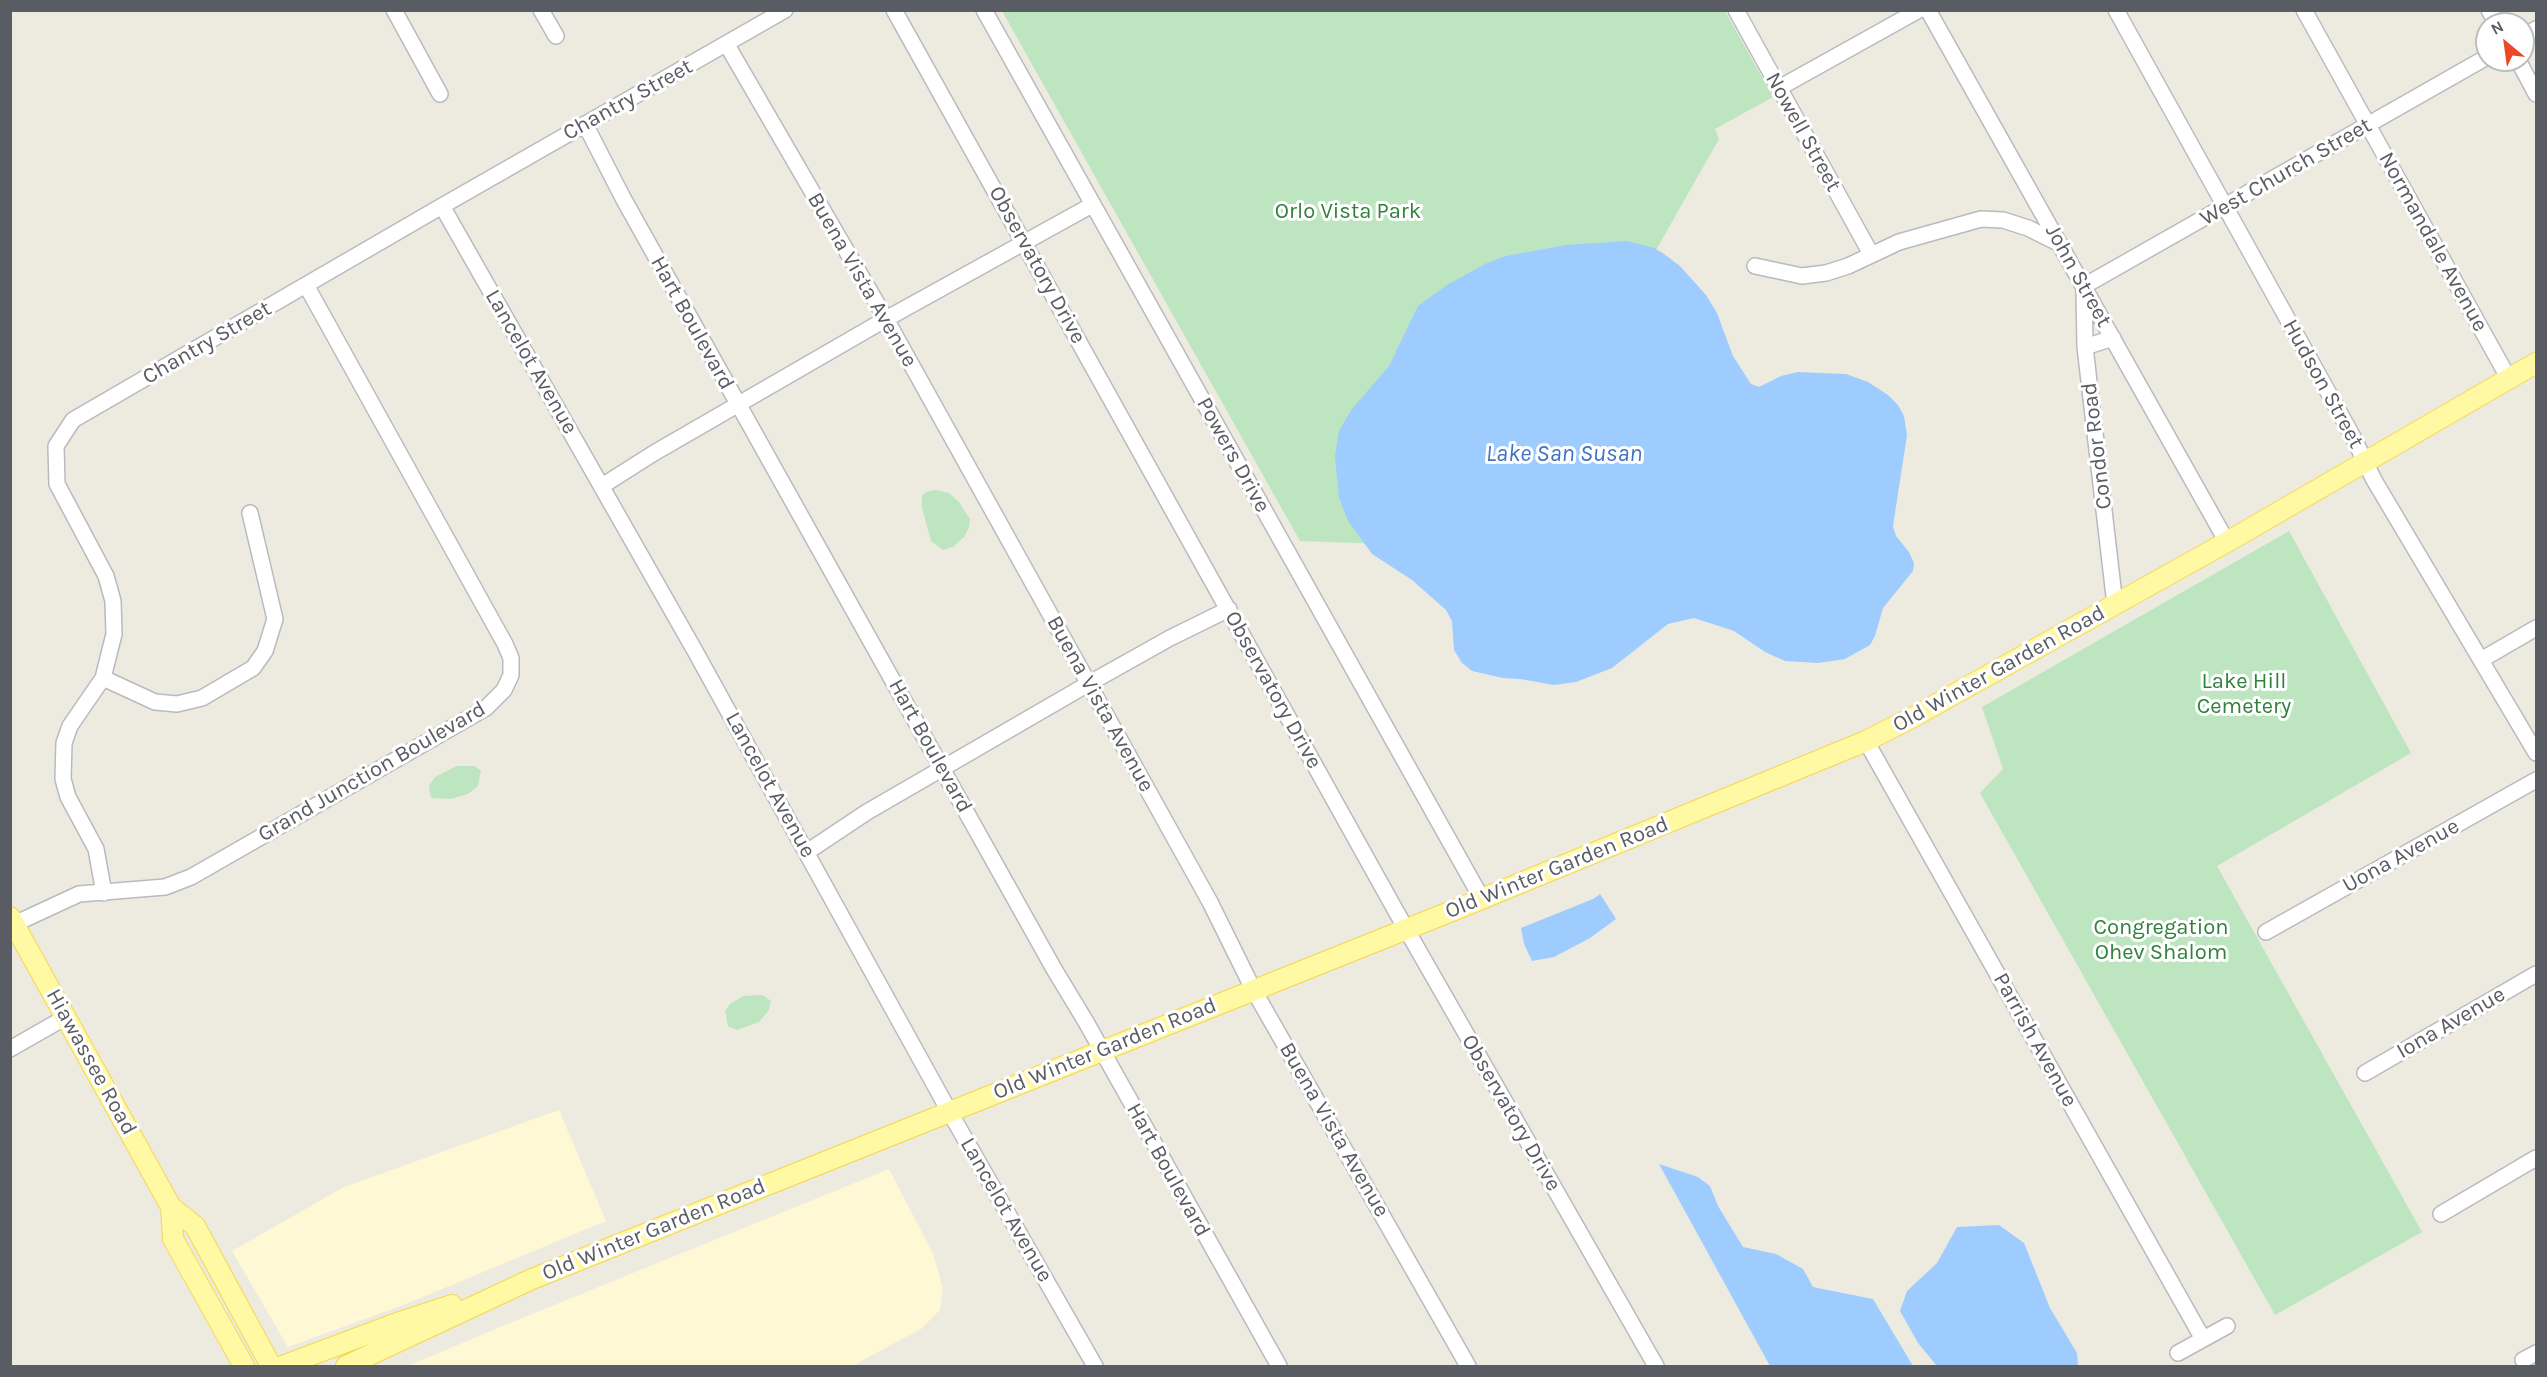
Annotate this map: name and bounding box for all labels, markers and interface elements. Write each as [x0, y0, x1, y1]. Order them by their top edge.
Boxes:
north arrow [2475, 12, 2535, 72]
text: N [2487, 16, 2507, 39]
street label: Chantry Street [559, 53, 697, 147]
street label: Nowell Street [1759, 68, 1847, 196]
street label: West Church Street [2196, 112, 2376, 232]
street label: Normandale Avenue [2373, 148, 2493, 336]
street label: Observatory Drive [983, 181, 1091, 349]
street label: Buena Vista Avenue [801, 188, 923, 372]
park label: Orlo Vista Park [1275, 199, 1421, 225]
street label: John Street [2039, 220, 2117, 332]
street label: Hart Boulevard [644, 251, 740, 395]
street label: Lancelot Avenue [479, 285, 583, 439]
street label: Chantry Street [138, 296, 276, 390]
street label: Hudson Street [2277, 315, 2369, 453]
street label: Condor Road [2076, 381, 2118, 511]
street label: Powers Drive [1191, 393, 1275, 517]
water label: Lake San Susan [1486, 440, 1642, 468]
street label: Old Winter Garden Road [1888, 600, 2110, 738]
street label: Observatory Drive [1219, 606, 1327, 774]
street label: Buena Vista Avenue [1041, 611, 1159, 797]
park label: Lake Hill Cemetery [2197, 669, 2291, 720]
street label: Hart Boulevard [882, 674, 978, 818]
street label: Grand Junction Boulevard [253, 696, 491, 848]
street label: Lancelot Avenue [719, 708, 821, 862]
street label: Old Winter Garden Road [1441, 811, 1673, 925]
street label: Uona Avenue [2338, 813, 2464, 899]
park label: Congregation Ohev Shalom [2093, 915, 2229, 966]
street label: Parrish Avenue [1987, 968, 2083, 1112]
street label: Iona Avenue [2392, 981, 2510, 1065]
street label: Hiawassee Road [40, 984, 142, 1140]
street label: Old Winter Garden Road [989, 992, 1221, 1106]
street label: Observatory Drive [1455, 1030, 1567, 1196]
street label: Buena Vista Avenue [1273, 1038, 1395, 1222]
street label: Hart Boulevard [1120, 1098, 1216, 1242]
street label: Lancelot Avenue [954, 1133, 1058, 1287]
street label: Old Winter Garden Road [538, 1173, 770, 1287]

